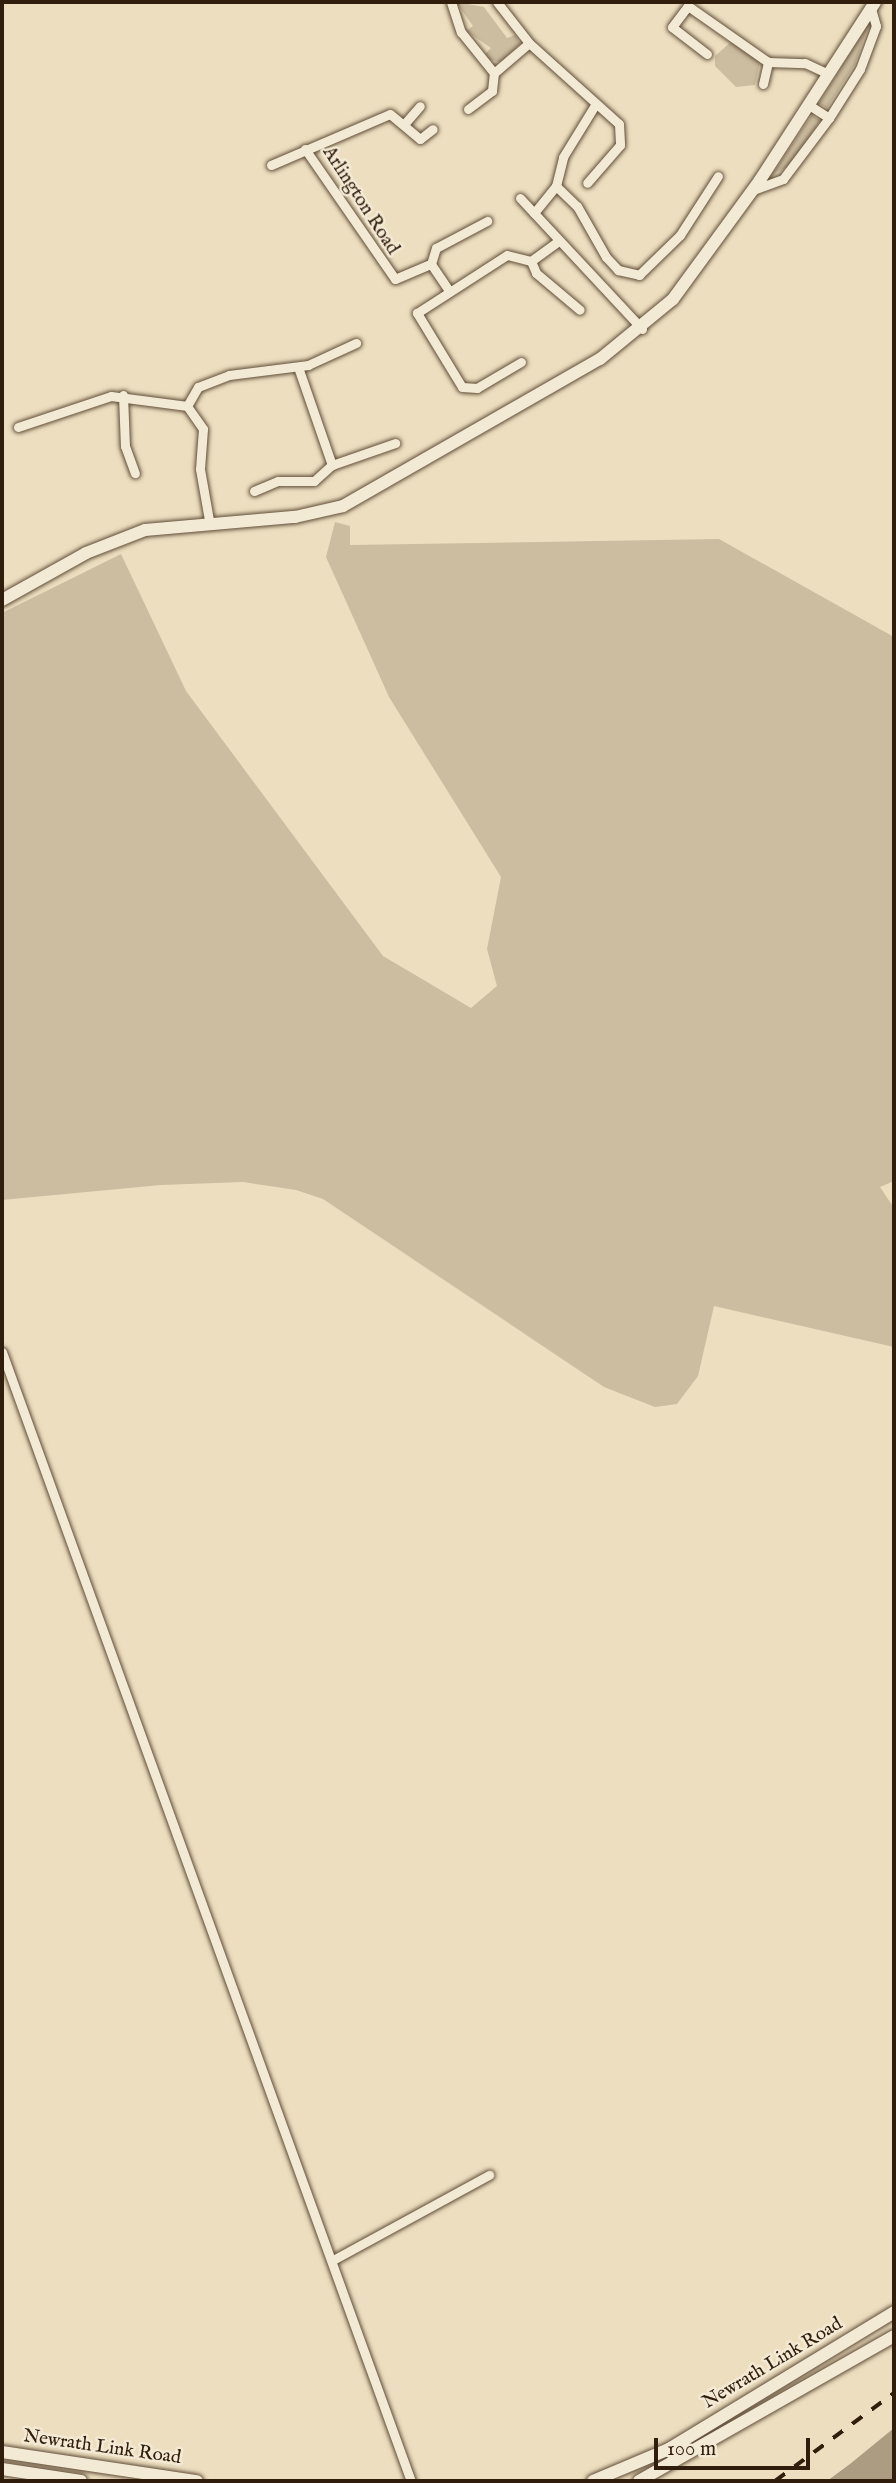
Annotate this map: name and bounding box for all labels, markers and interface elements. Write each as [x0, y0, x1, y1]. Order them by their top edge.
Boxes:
street label: Arlington Road [317, 143, 403, 259]
street label: Newrath Link Road [699, 2313, 847, 2415]
scale bar [658, 2424, 814, 2468]
street label: Newrath Link Road [22, 2426, 182, 2470]
text: 100 m [667, 2436, 716, 2463]

